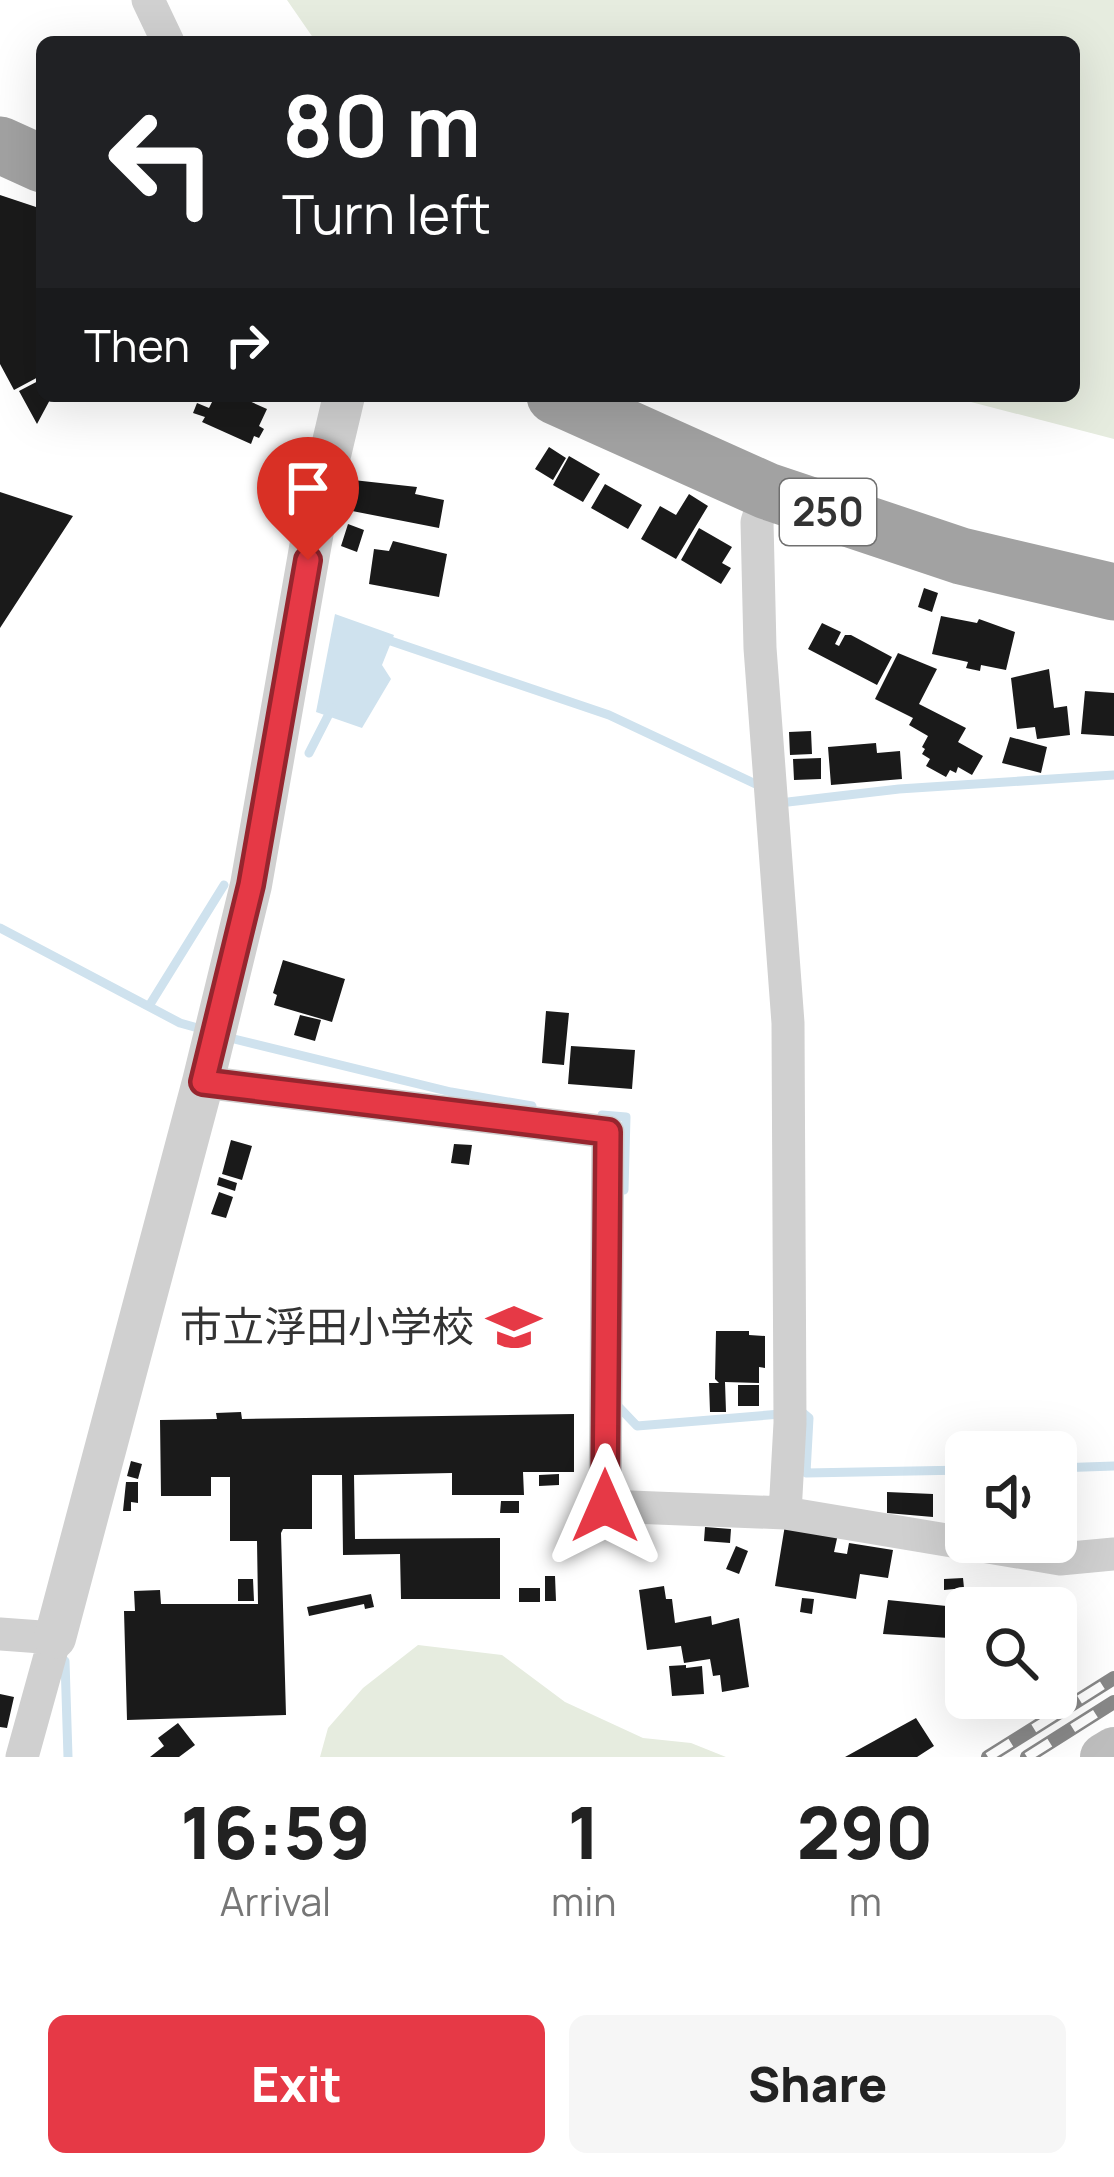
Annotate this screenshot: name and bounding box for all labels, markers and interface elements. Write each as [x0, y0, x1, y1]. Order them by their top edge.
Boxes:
text: 80 m [282, 67, 481, 182]
icon: left [84, 84, 240, 240]
text: Turn left [282, 176, 491, 250]
icon: right [214, 312, 280, 378]
text: Then [84, 314, 190, 376]
pin [257, 437, 359, 560]
icon: arrive [275, 455, 341, 521]
road number: 250 [780, 479, 876, 545]
place label: 市立浮田小学校 [180, 1297, 474, 1355]
school or university icon: 市立浮田小学校 [485, 1298, 543, 1356]
map controls [945, 1431, 1077, 1719]
button: sound [945, 1431, 1077, 1563]
position arrow [542, 1443, 668, 1569]
button: search [945, 1587, 1077, 1719]
text: 16:59 [180, 1782, 371, 1881]
text: 1 [567, 1782, 600, 1881]
text: 290 [797, 1782, 934, 1881]
text: Arrival [220, 1874, 331, 1928]
text: min [551, 1874, 616, 1928]
text: m [849, 1874, 882, 1928]
button: Exit [48, 2015, 545, 2153]
button: Share [569, 2015, 1066, 2153]

